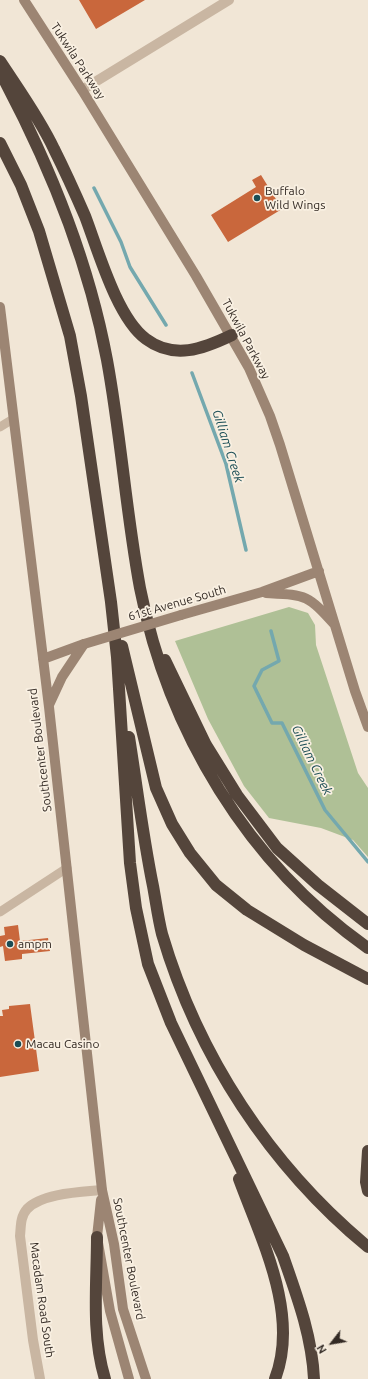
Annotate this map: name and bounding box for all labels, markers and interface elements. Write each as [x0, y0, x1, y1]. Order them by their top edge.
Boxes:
street label: Tukwila Parkway [48, 20, 108, 102]
place label: Buffalo Wild Wings [265, 184, 325, 212]
marker: Buffalo Wild Wings [252, 193, 262, 203]
street label: Tukwila Parkway [219, 296, 273, 382]
water label: Gilliam Creek [209, 407, 247, 485]
street label: 61st Avenue South [126, 582, 228, 624]
street label: Southcenter Boulevard [25, 687, 55, 813]
water label: Gilliam Creek [288, 722, 336, 798]
place label: ampm [18, 937, 52, 951]
marker: ampm [5, 939, 15, 949]
place label: Macau Casino [26, 1037, 99, 1051]
marker: Macau Casino [13, 1039, 23, 1049]
street label: Southcenter Boulevard [110, 1197, 148, 1321]
street label: Macadam Road South [27, 1241, 57, 1359]
north arrow [312, 1323, 352, 1363]
text: N [314, 1343, 329, 1356]

